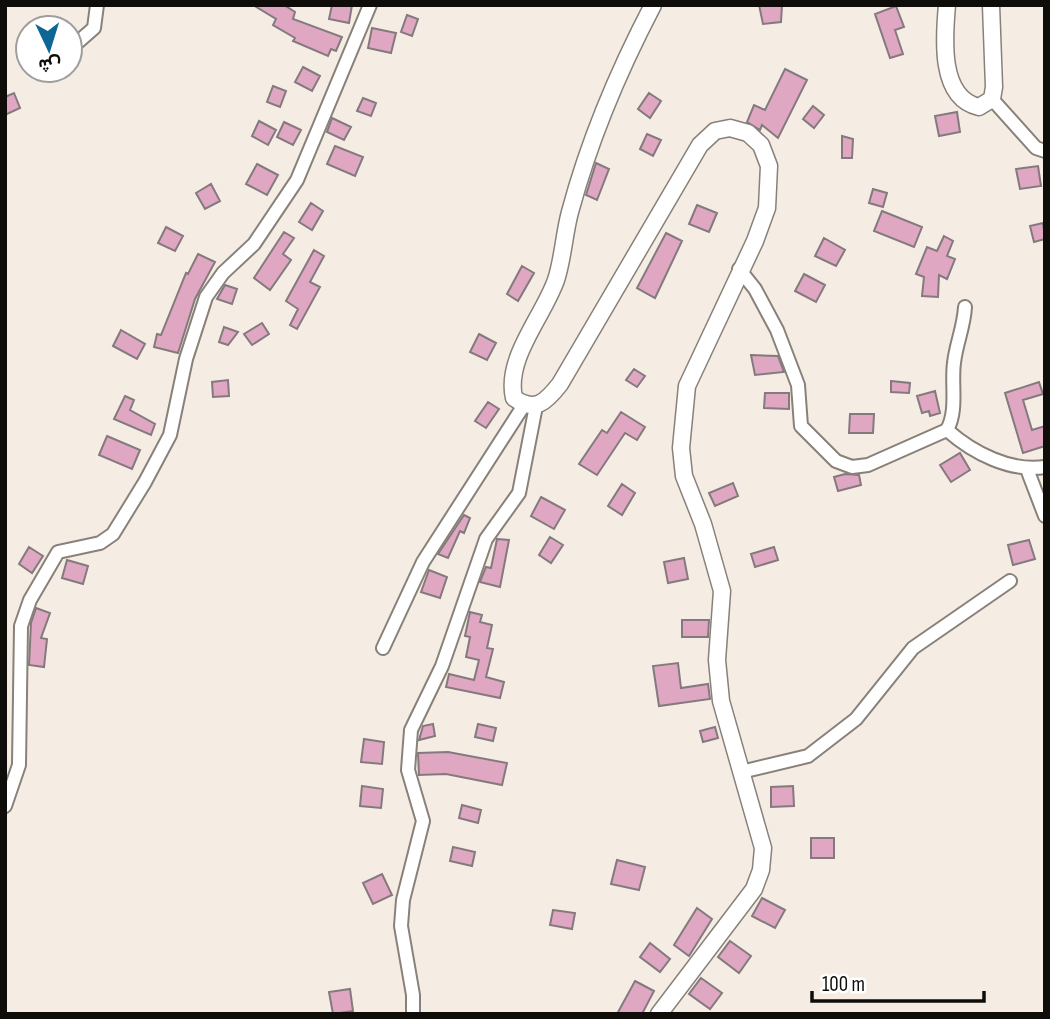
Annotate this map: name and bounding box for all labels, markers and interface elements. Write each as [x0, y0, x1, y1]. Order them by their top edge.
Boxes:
north arrow [14, 14, 84, 84]
text: ش [38, 52, 62, 77]
scale bar [812, 960, 984, 1004]
text: 100 m [822, 972, 865, 997]

